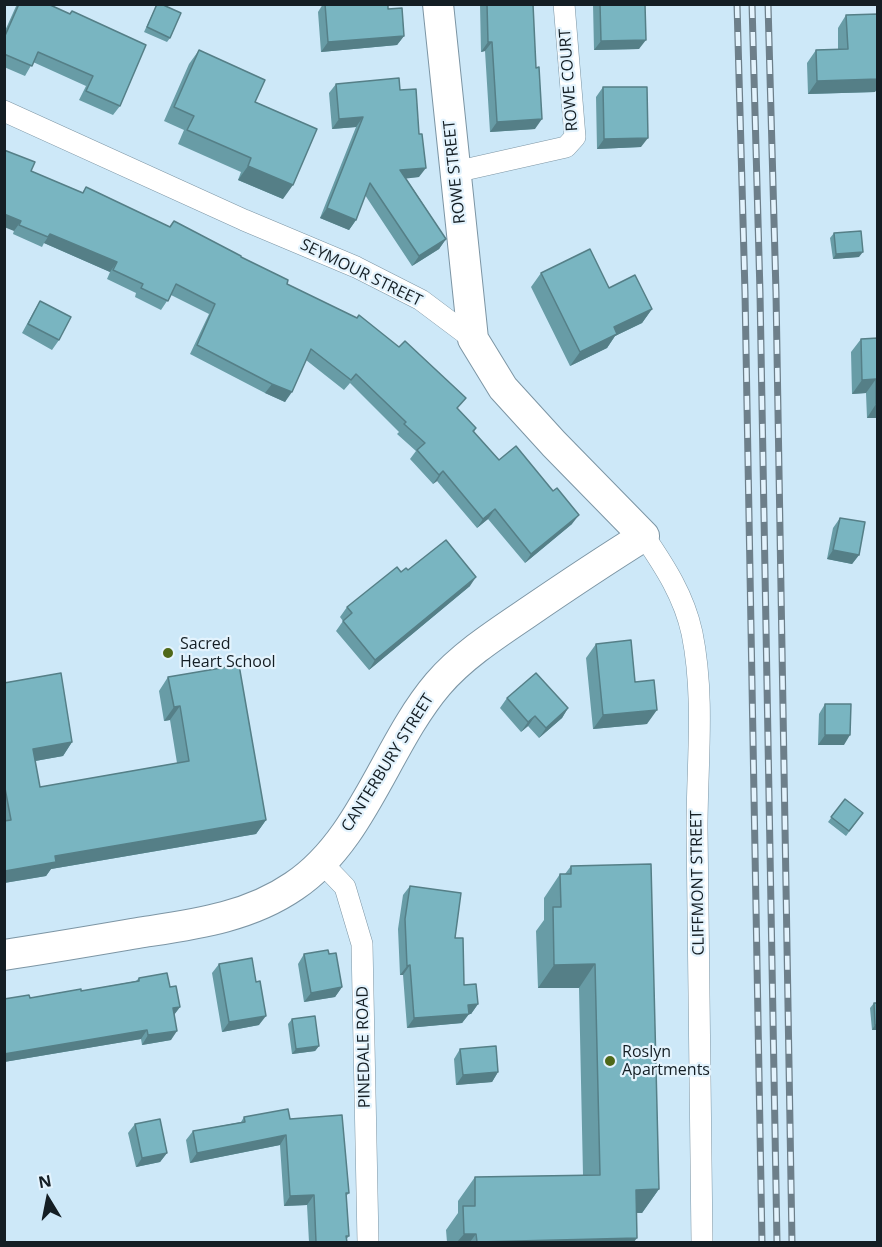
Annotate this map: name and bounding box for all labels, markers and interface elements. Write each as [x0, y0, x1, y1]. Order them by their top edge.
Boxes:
street label: ROWE COURT [556, 28, 582, 132]
street label: ROWE STREET [440, 119, 470, 225]
street label: SEYMOUR STREET [297, 235, 425, 311]
place label: Sacred Heart School [180, 634, 276, 672]
marker: Sacred Heart School [161, 646, 175, 660]
street label: CANTERBURY STREET [338, 691, 438, 835]
street label: CLIFFMONT STREET [687, 810, 709, 956]
street label: PINEDALE ROAD [353, 986, 375, 1108]
place label: Roslyn Apartments [622, 1042, 710, 1080]
marker: Roslyn Apartments [603, 1054, 617, 1068]
north arrow [18, 1169, 78, 1229]
text: N [37, 1169, 53, 1193]

